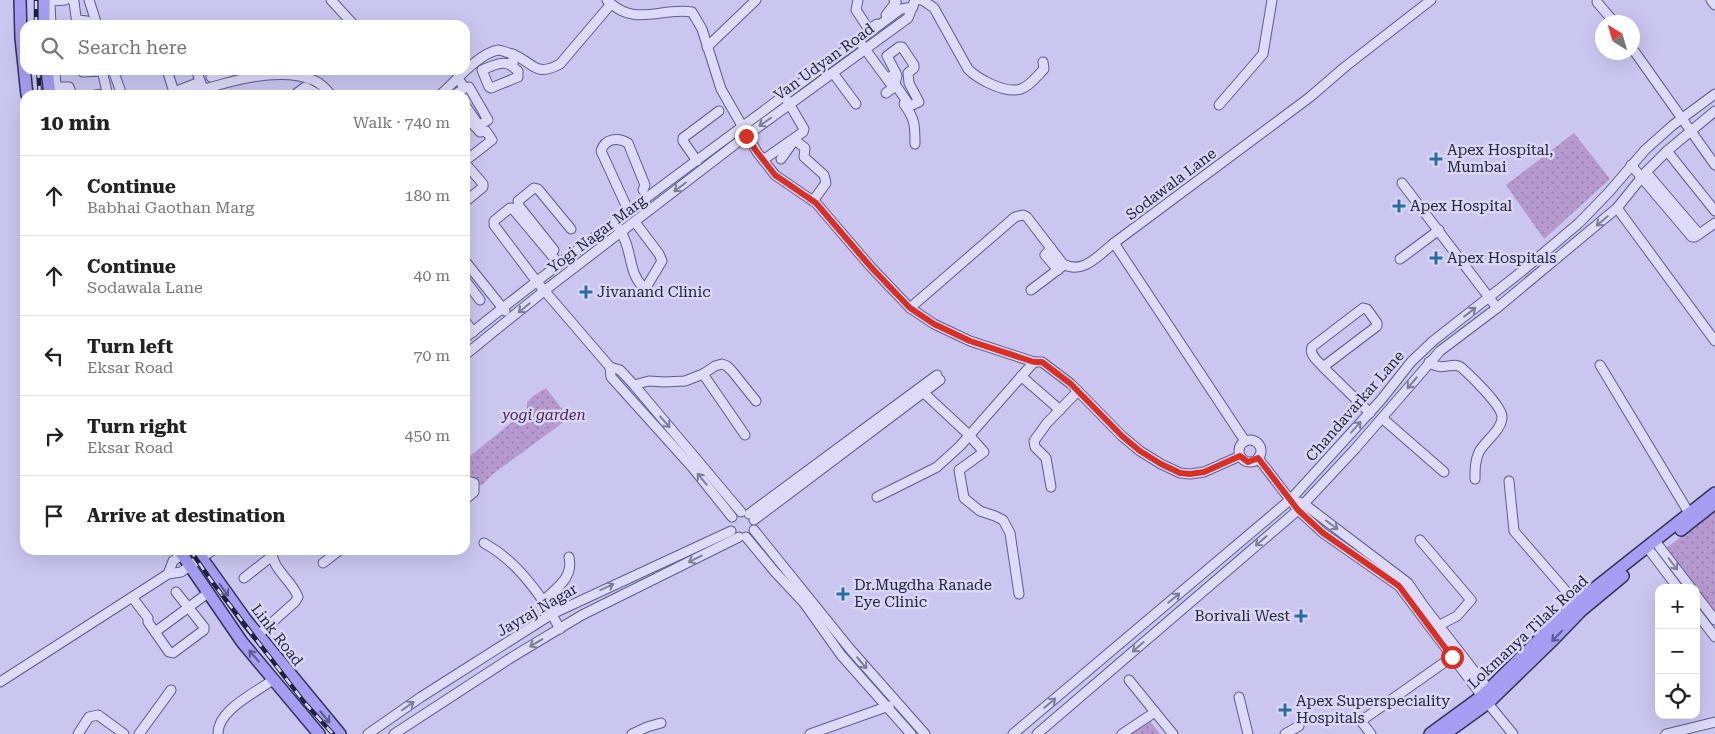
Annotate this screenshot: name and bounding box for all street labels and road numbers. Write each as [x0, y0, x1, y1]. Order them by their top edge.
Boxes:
street label: Van Udyan Road [770, 19, 878, 104]
street label: Sodawala Lane [1122, 144, 1220, 224]
street label: Yogi Nagar Marg [544, 191, 650, 277]
street label: Chandavarkar Lane [1302, 347, 1408, 465]
street label: Lokmanya Tilak Road [1464, 571, 1592, 692]
street label: Jayraj Nagar [494, 580, 580, 640]
street label: Link Road [247, 600, 307, 670]

